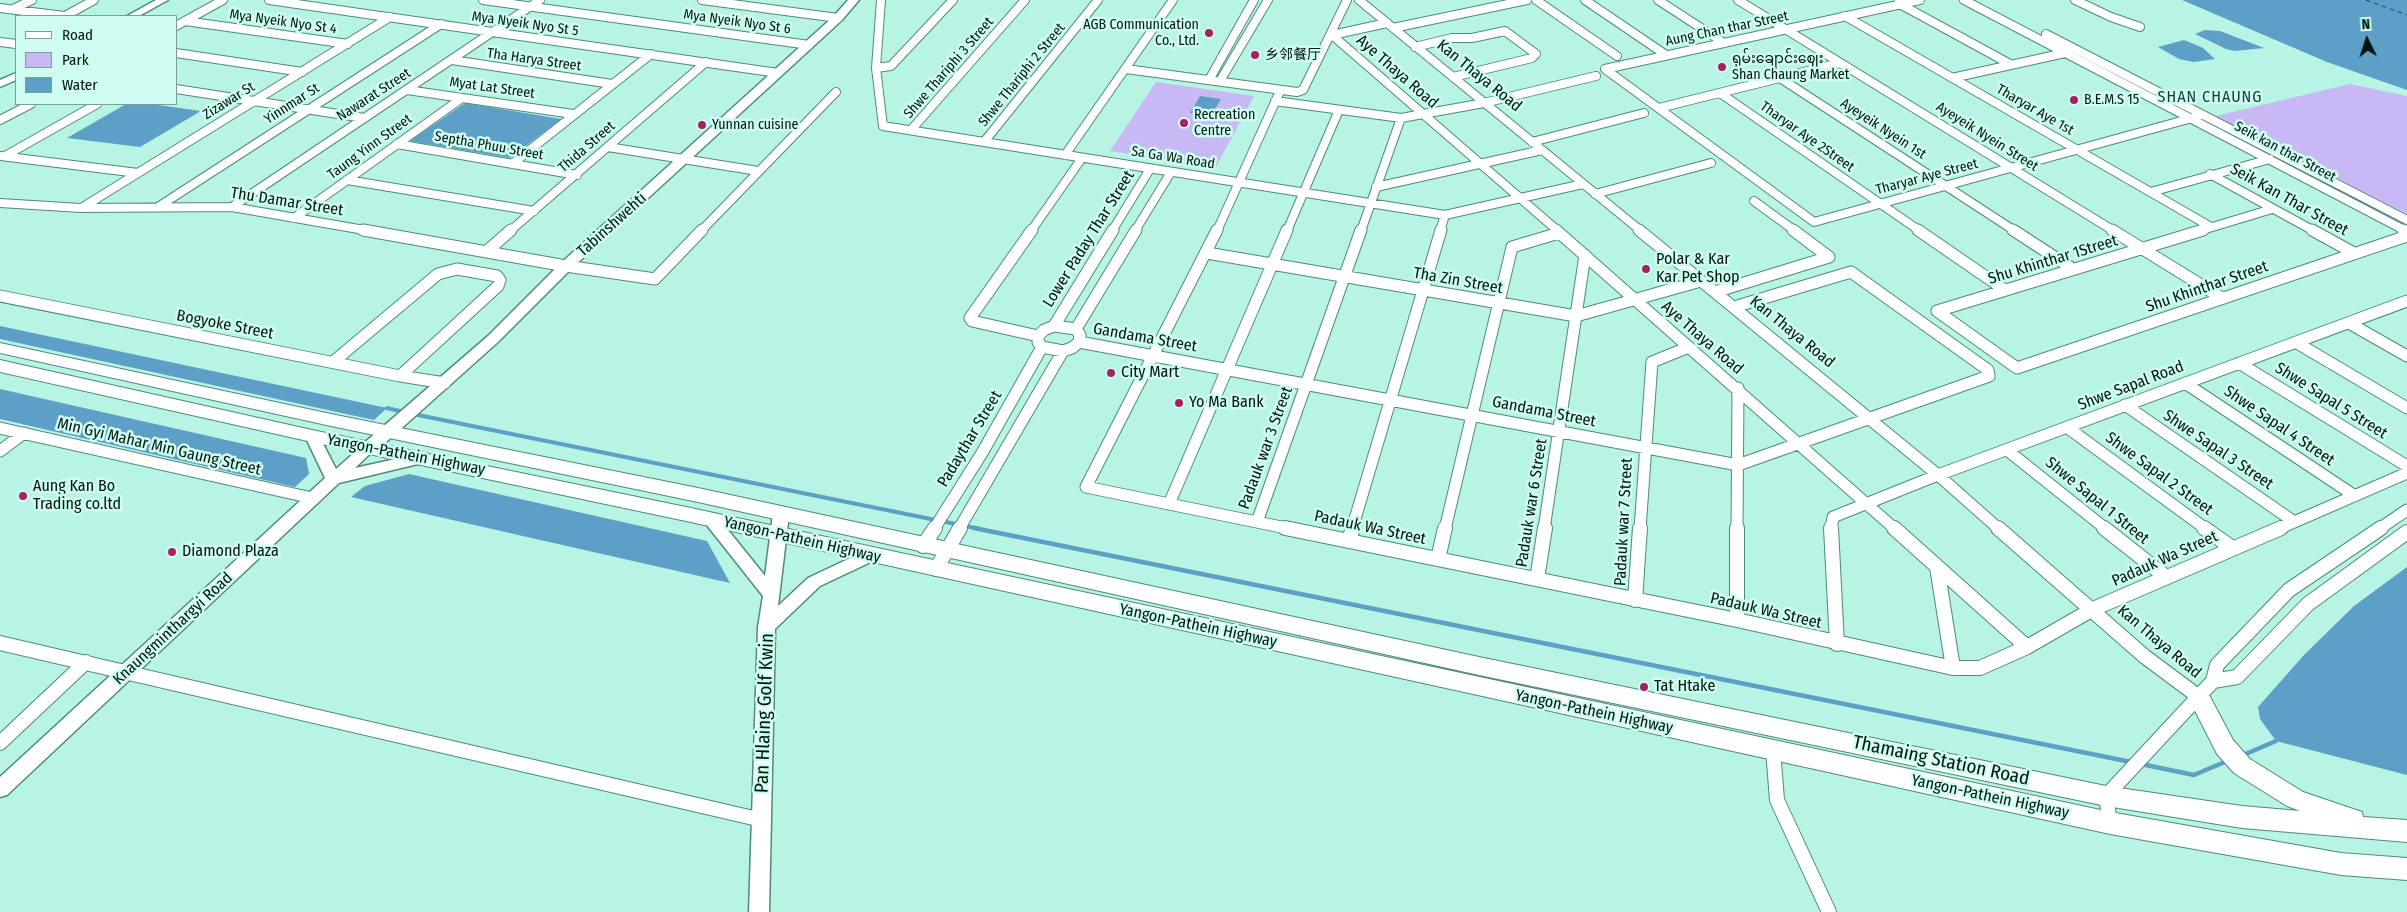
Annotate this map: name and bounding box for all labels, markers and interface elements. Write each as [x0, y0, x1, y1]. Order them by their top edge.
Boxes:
street label: Mya Nyeik Nyo St 4 [228, 6, 338, 38]
street label: Mya Nyeik Nyo St 6 [682, 6, 792, 38]
street label: Mya Nyeik Nyo St 5 [471, 8, 579, 40]
street label: Aung Chan thar Street [1664, 8, 1790, 50]
street label: Shwe Thariphi 3 Street [901, 14, 997, 122]
legend [15, 15, 178, 105]
north arrow [2342, 15, 2392, 65]
text: N [2361, 16, 2371, 33]
place label: AGB Communication Co., Ltd. [1083, 17, 1199, 49]
street label: Shwe Thariphi 2 Street [975, 20, 1069, 130]
text: Road [62, 26, 93, 44]
marker: AGB Communication Co., Ltd. [1203, 27, 1215, 39]
street label: Aye Thaya Road [1352, 31, 1442, 113]
street label: Kan Thaya Road [1433, 36, 1525, 116]
street label: Tha Harya Street [486, 45, 582, 75]
place label: 乡邻餐厅 [1265, 47, 1321, 63]
marker: 乡邻餐厅 [1249, 49, 1261, 61]
text: Park [62, 51, 89, 69]
place label: ရှမ်းချောင်းဈေး Shan Chaung Market [1732, 51, 1849, 84]
marker: ရှမ်းချောင်းဈေး Shan Chaung Market [1716, 61, 1728, 73]
street label: Nawarat Street [334, 65, 414, 125]
street label: Myat Lat Street [448, 74, 536, 102]
text: Water [62, 76, 97, 94]
street label: Zizawar St [200, 79, 258, 123]
street label: Yinnmar St [261, 80, 323, 128]
street label: Tharyar Aye 1st [1993, 81, 2077, 139]
district label: SHAN CHAUNG [2156, 88, 2264, 108]
place label: B.E.M.S 15 [2084, 92, 2139, 108]
marker: B.E.M.S 15 [2068, 94, 2080, 106]
street label: Ayeyeik Nyein 1st [1837, 95, 1929, 163]
street label: Tharyar Aye 2Street [1757, 98, 1857, 176]
street label: Ayeyeik Nyein Street [1933, 99, 2041, 175]
place label: Recreation Centre [1194, 107, 1255, 140]
street label: Taung Yinn Street [325, 111, 415, 183]
place label: Yunnan cuisine [712, 117, 798, 133]
marker: Recreation Centre [1178, 117, 1190, 129]
street label: Thida Street [555, 118, 619, 176]
street label: Seik kan thar Street [2231, 118, 2339, 186]
marker: Yunnan cuisine [696, 119, 708, 131]
street label: Septha Phuu Street [433, 128, 545, 164]
street label: Sa Ga Wa Road [1130, 143, 1216, 173]
street label: Tharyar Aye Street [1874, 155, 1980, 199]
street label: Seik Kan Thar Street [2227, 160, 2351, 240]
street label: Lower Paday Thar Street [1039, 167, 1139, 311]
street label: Thu Damar Street [229, 184, 345, 220]
street label: Tabinshwehti [573, 189, 651, 261]
street label: Shu Khinthar 1Street [1986, 231, 2120, 289]
place label: Polar & Kar Kar Pet Shop [1656, 250, 1740, 288]
street label: Shu Khinthar Street [2143, 257, 2271, 317]
marker: Polar & Kar Kar Pet Shop [1640, 263, 1652, 275]
street label: Tha Zin Street [1412, 264, 1504, 298]
street label: Kan Thaya Road [1746, 292, 1838, 372]
street label: Aye Thaya Road [1657, 297, 1747, 379]
street label: Bogyoke Street [175, 306, 275, 344]
street label: Gandama Street [1092, 319, 1198, 357]
street label: Shwe Sapal Road [2076, 357, 2186, 415]
street label: Shwe Sapal 5 Street [2271, 359, 2391, 443]
place label: City Mart [1121, 363, 1179, 383]
marker: City Mart [1105, 367, 1117, 379]
street label: Shwe Sapal 4 Street [2220, 382, 2338, 470]
street label: Padauk war 3 Street [1235, 384, 1297, 512]
street label: Padaythar Street [934, 387, 1006, 491]
place label: Yo Ma Bank [1189, 393, 1264, 413]
street label: Gandama Street [1491, 393, 1597, 431]
marker: Yo Ma Bank [1173, 397, 1185, 409]
street label: Shwe Sapal 3 Street [2159, 406, 2277, 494]
street label: Min Gyi Mahar Min Gaung Street [55, 414, 263, 480]
street label: Shwe Sapal 2 Street [2101, 428, 2217, 520]
street label: Yangon-Pathein Highway [325, 430, 487, 480]
street label: Padauk war 6 Street [1512, 437, 1552, 569]
street label: Shwe Sapal 1 Street [2041, 453, 2153, 549]
street label: Padauk war 7 Street [1611, 457, 1637, 587]
place label: Aung Kan Bo Trading co.ltd [33, 477, 121, 515]
marker: Aung Kan Bo Trading co.ltd [17, 490, 29, 502]
street label: Padauk Wa Street [1312, 507, 1428, 549]
street label: Yangon-Pathein Highway [721, 513, 883, 567]
street label: Padauk Wa Street [2109, 527, 2221, 591]
place label: Diamond Plaza [182, 542, 279, 562]
marker: Diamond Plaza [166, 546, 178, 558]
street label: Knaungminthargyi Road [109, 569, 237, 689]
street label: Padauk Wa Street [1708, 589, 1824, 633]
street label: Yangon-Pathein Highway [1117, 600, 1279, 652]
street label: Kan Thaya Road [2113, 601, 2205, 683]
street label: Pan Hlaing Golf Kwin [751, 633, 779, 793]
place label: Tat Htake [1654, 677, 1715, 697]
marker: Tat Htake [1638, 681, 1650, 693]
street label: Yangon-Pathein Highway [1513, 686, 1675, 738]
street label: Thamaing Station Road [1851, 731, 2031, 791]
street label: Yangon-Pathein Highway [1909, 771, 2071, 823]

